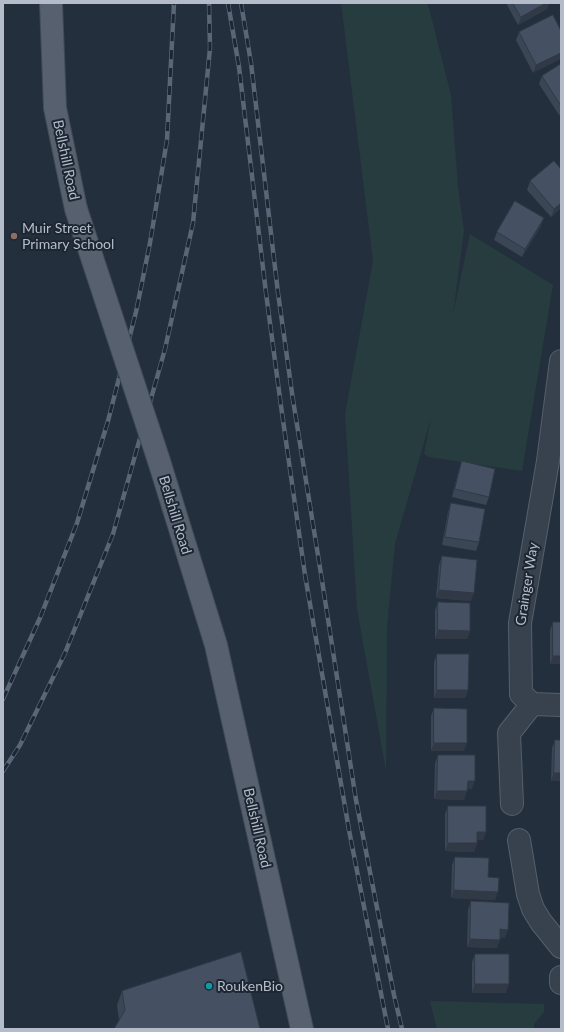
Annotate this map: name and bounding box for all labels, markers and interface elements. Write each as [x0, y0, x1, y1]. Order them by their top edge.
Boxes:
street label: Bellshill Road [49, 118, 83, 202]
place label: Muir Street Primary School [22, 220, 114, 252]
marker: Muir Street Primary School [9, 231, 19, 241]
street label: Bellshill Road [155, 474, 195, 556]
street label: Grainger Way [512, 541, 542, 627]
street label: Bellshill Road [240, 786, 274, 870]
place label: RoukenBio [217, 978, 283, 994]
marker: RoukenBio [204, 981, 214, 991]

